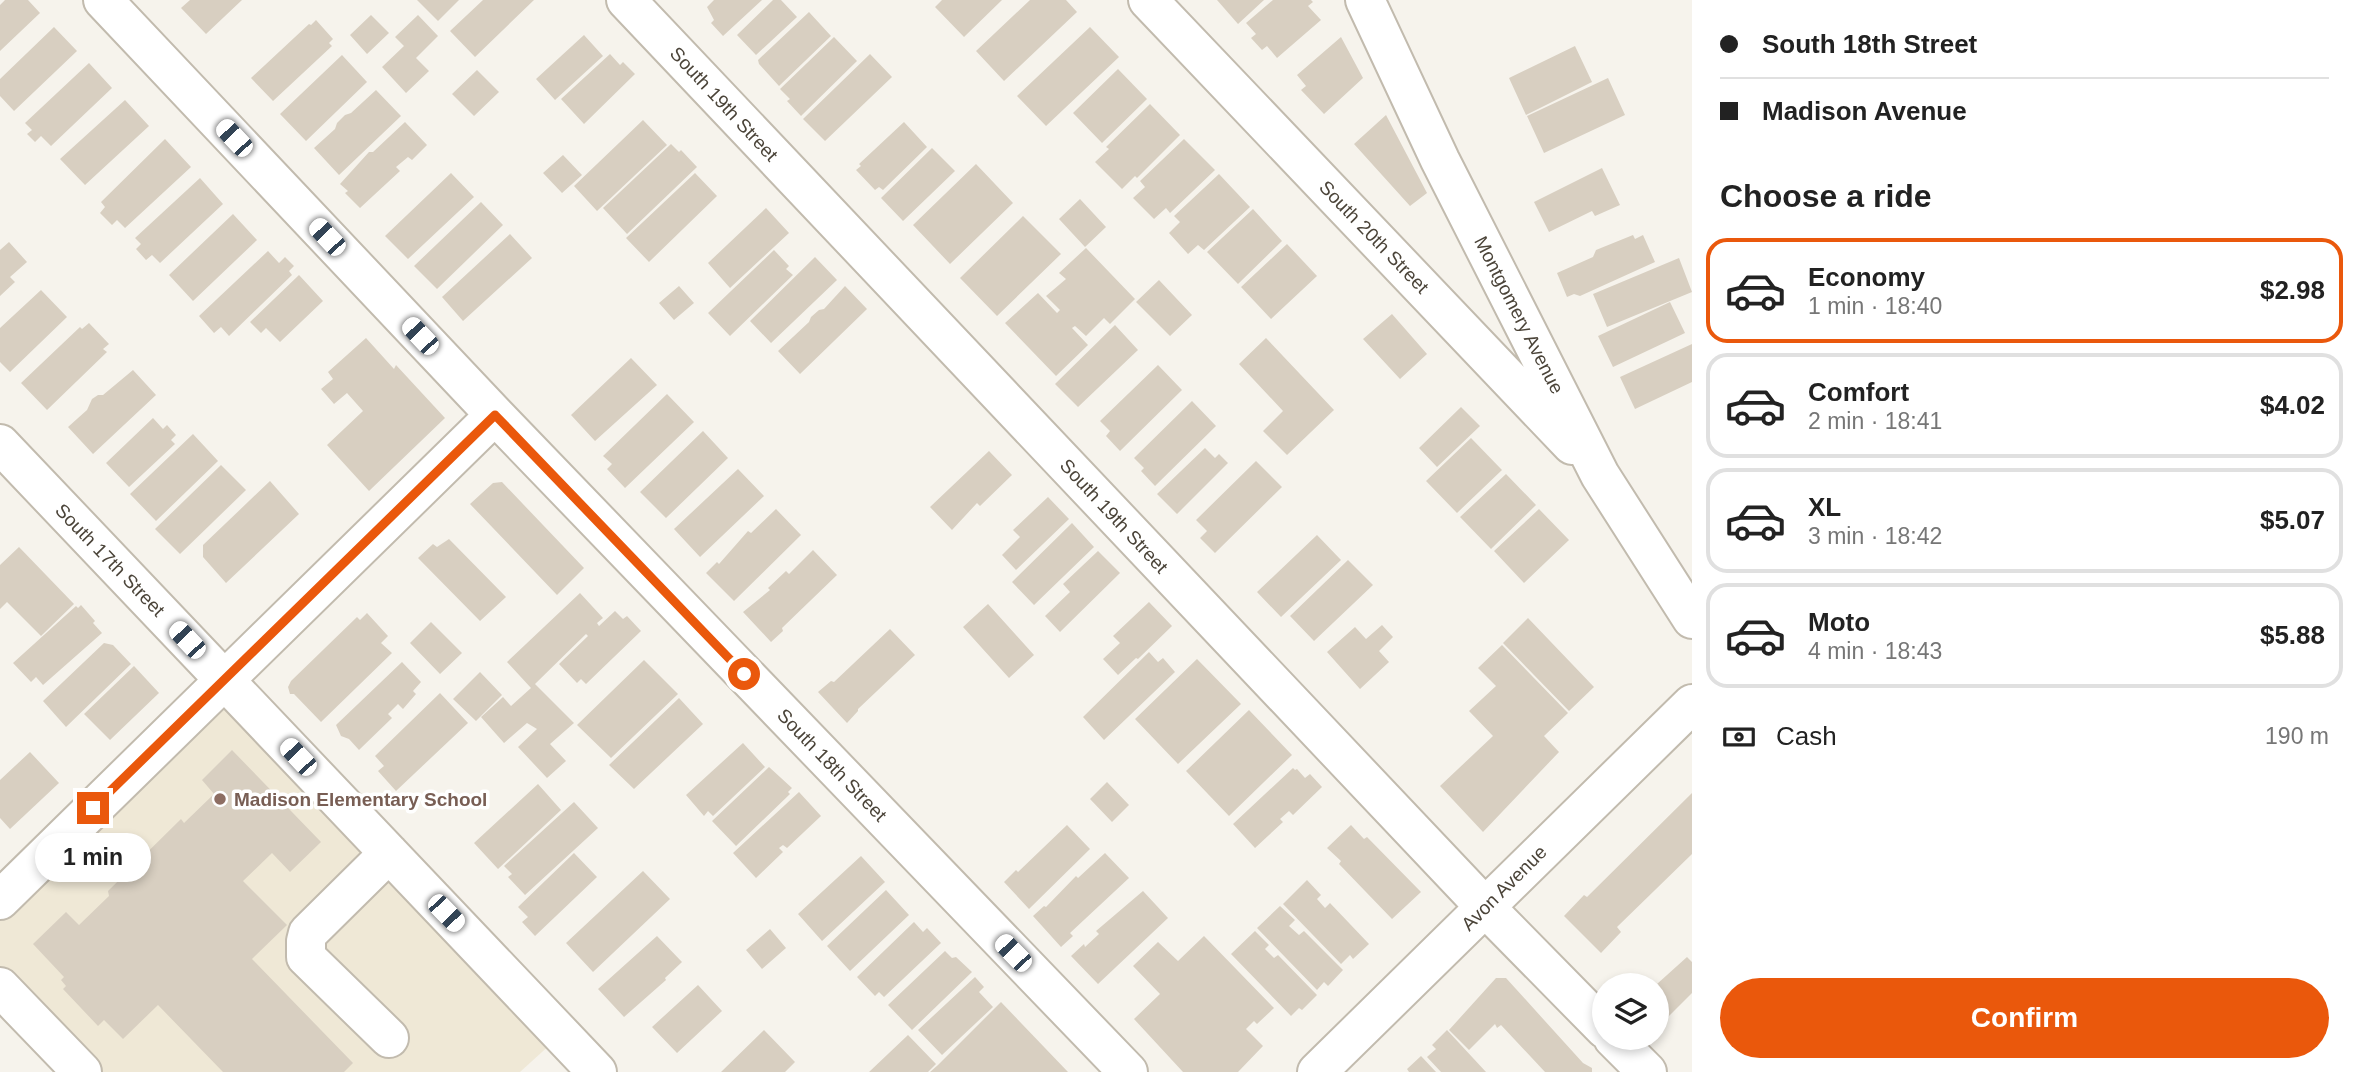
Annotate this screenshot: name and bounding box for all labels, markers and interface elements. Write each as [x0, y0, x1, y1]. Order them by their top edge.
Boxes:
text: South 18th Street [1762, 29, 1977, 59]
street label: South 19th Street [666, 43, 783, 166]
text: Madison Avenue [1762, 96, 1967, 126]
car [212, 115, 257, 161]
street label: South 20th Street [1315, 177, 1433, 298]
text: Choose a ride [1720, 178, 1932, 214]
car [305, 214, 350, 260]
street label: Montgomery Avenue [1470, 233, 1568, 397]
icon: car [1724, 259, 1787, 322]
text: Economy [1808, 262, 1925, 292]
text: $2.98 [2260, 275, 2325, 305]
text: 1 min · 18:40 [1808, 293, 1942, 319]
car [398, 313, 443, 359]
icon: car [1724, 374, 1787, 437]
text: Comfort [1808, 377, 1909, 407]
text: $4.02 [2260, 390, 2325, 420]
text: 2 min · 18:41 [1808, 408, 1942, 434]
street label: South 19th Street [1056, 455, 1173, 578]
icon: car [1724, 489, 1787, 552]
text: XL [1808, 492, 1841, 522]
street label: South 17th Street [51, 500, 169, 621]
text: $5.07 [2260, 505, 2325, 535]
text: 3 min · 18:42 [1808, 523, 1942, 549]
icon: car [1724, 604, 1787, 667]
text: Moto [1808, 607, 1870, 637]
car [165, 617, 210, 663]
text: $5.88 [2260, 620, 2325, 650]
text: 4 min · 18:43 [1808, 638, 1942, 664]
route start [728, 658, 760, 690]
street label: South 18th Street [773, 705, 891, 826]
icon: cash [1720, 718, 1758, 756]
text: Cash [1776, 721, 1837, 751]
text: 190 m [2265, 723, 2329, 749]
car [276, 734, 321, 780]
place label: Madison Elementary School [234, 789, 487, 810]
marker: Madison Elementary School [212, 791, 228, 807]
route end [77, 792, 109, 824]
callout: 1 min [35, 832, 151, 882]
street label: Avon Avenue [1457, 841, 1551, 935]
text: 1 min [63, 844, 123, 870]
car [424, 891, 469, 935]
car [991, 931, 1036, 975]
map controls [1592, 973, 1669, 1050]
button: layers [1592, 973, 1669, 1050]
button: Confirm [1720, 978, 2329, 1058]

